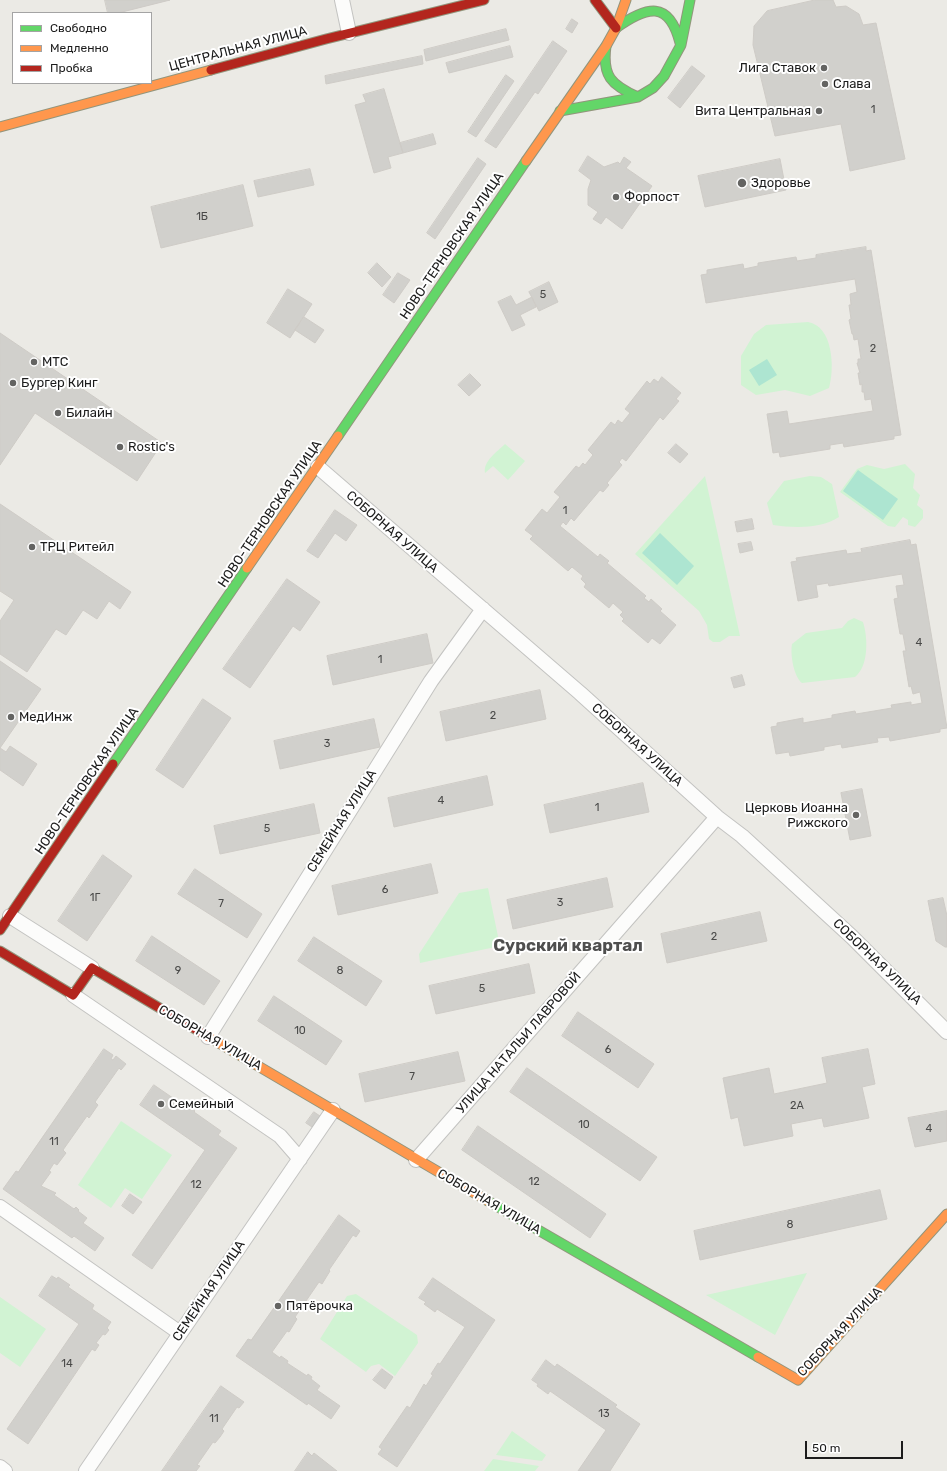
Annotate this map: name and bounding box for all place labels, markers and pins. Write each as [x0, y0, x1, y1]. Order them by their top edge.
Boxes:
place label: Лига Ставок [739, 60, 816, 76]
marker: Лига Ставок [819, 63, 829, 73]
place label: Слава [833, 76, 871, 92]
marker: Слава [820, 79, 830, 89]
place label: Вита Центральная [695, 103, 811, 119]
marker: Вита Центральная [814, 106, 824, 116]
place label: Здоровье [751, 175, 811, 191]
marker: Здоровье [736, 177, 748, 189]
place label: Форпост [624, 189, 679, 205]
marker: Форпост [611, 192, 621, 202]
place label: МТС [42, 354, 69, 370]
marker: МТС [29, 357, 39, 367]
place label: Бургер Кинг [21, 375, 98, 391]
marker: Бургер Кинг [8, 378, 18, 388]
place label: Билайн [66, 405, 113, 421]
marker: Билайн [53, 408, 63, 418]
place label: Rostic's [128, 439, 175, 455]
marker: Rostic's [115, 442, 125, 452]
place label: ТРЦ Ритейл [40, 539, 114, 555]
marker: ТРЦ Ритейл [27, 542, 37, 552]
place label: МедИнж [19, 709, 72, 725]
marker: МедИнж [6, 712, 16, 722]
place label: Церковь Иоанна Рижского [745, 800, 848, 831]
marker: Церковь Иоанна Рижского [851, 810, 861, 820]
place label: Семейный [169, 1096, 234, 1112]
marker: Семейный [156, 1099, 166, 1109]
place label: Пятёрочка [286, 1298, 353, 1314]
marker: Пятёрочка [273, 1301, 283, 1311]

